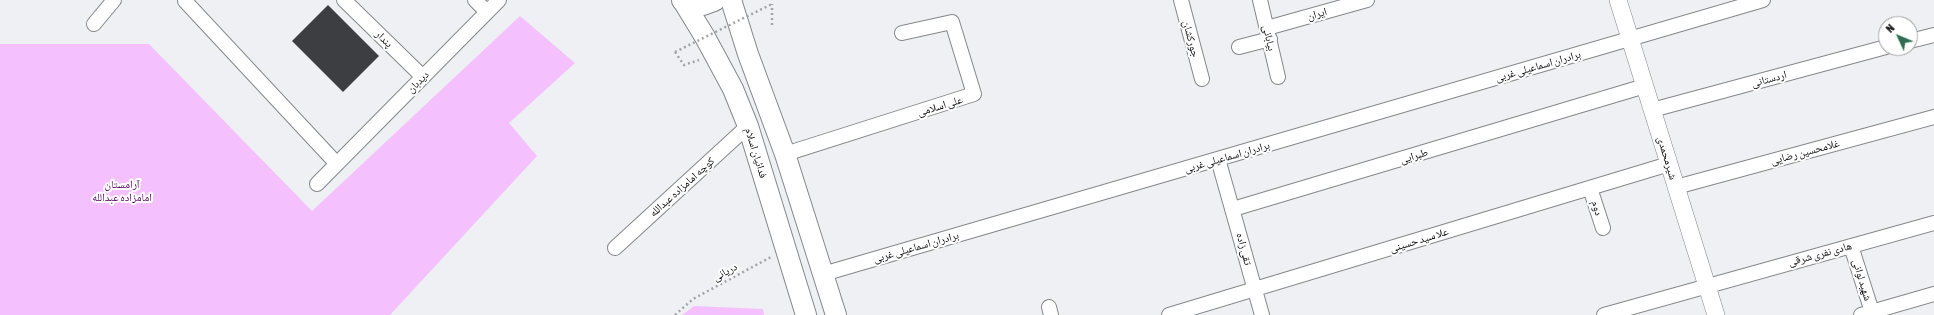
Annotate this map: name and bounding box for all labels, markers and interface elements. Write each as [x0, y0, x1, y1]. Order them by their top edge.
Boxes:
street label: ایران [1306, 5, 1328, 23]
north arrow [1878, 16, 1918, 56]
street label: جورکشان [1180, 19, 1202, 59]
text: N [1884, 22, 1897, 35]
street label: بیابانی [1260, 24, 1278, 52]
street label: پندار [373, 28, 395, 50]
street label: برادران اسماعیلی غربی [1494, 47, 1582, 85]
street label: دیدبان [404, 68, 432, 96]
street label: اردستانی [1750, 68, 1788, 90]
street label: علی اسلامی [916, 93, 964, 119]
street label: فدائیان اسلام [742, 126, 770, 180]
street label: شیرمحمدی [1654, 135, 1680, 181]
street label: غلامحسین رضایی [1769, 136, 1841, 168]
street label: برادران اسماعیلی غربی [1183, 138, 1271, 176]
street label: طبرایی [1398, 145, 1430, 167]
street label: کوچه امامزاده عبدالله [647, 154, 717, 220]
park label: آرامستان امامزاده عبدالله [92, 178, 152, 204]
street label: دوم [1588, 199, 1606, 217]
street label: علا سید حسینی [1388, 225, 1450, 255]
street label: برادران اسماعیلی غربی [872, 228, 960, 266]
street label: تقی زاده [1233, 231, 1255, 267]
street label: هادی نفری شرقی [1787, 239, 1853, 269]
street label: شهید لوانی [1849, 258, 1875, 302]
street label: دریانی [710, 260, 740, 284]

